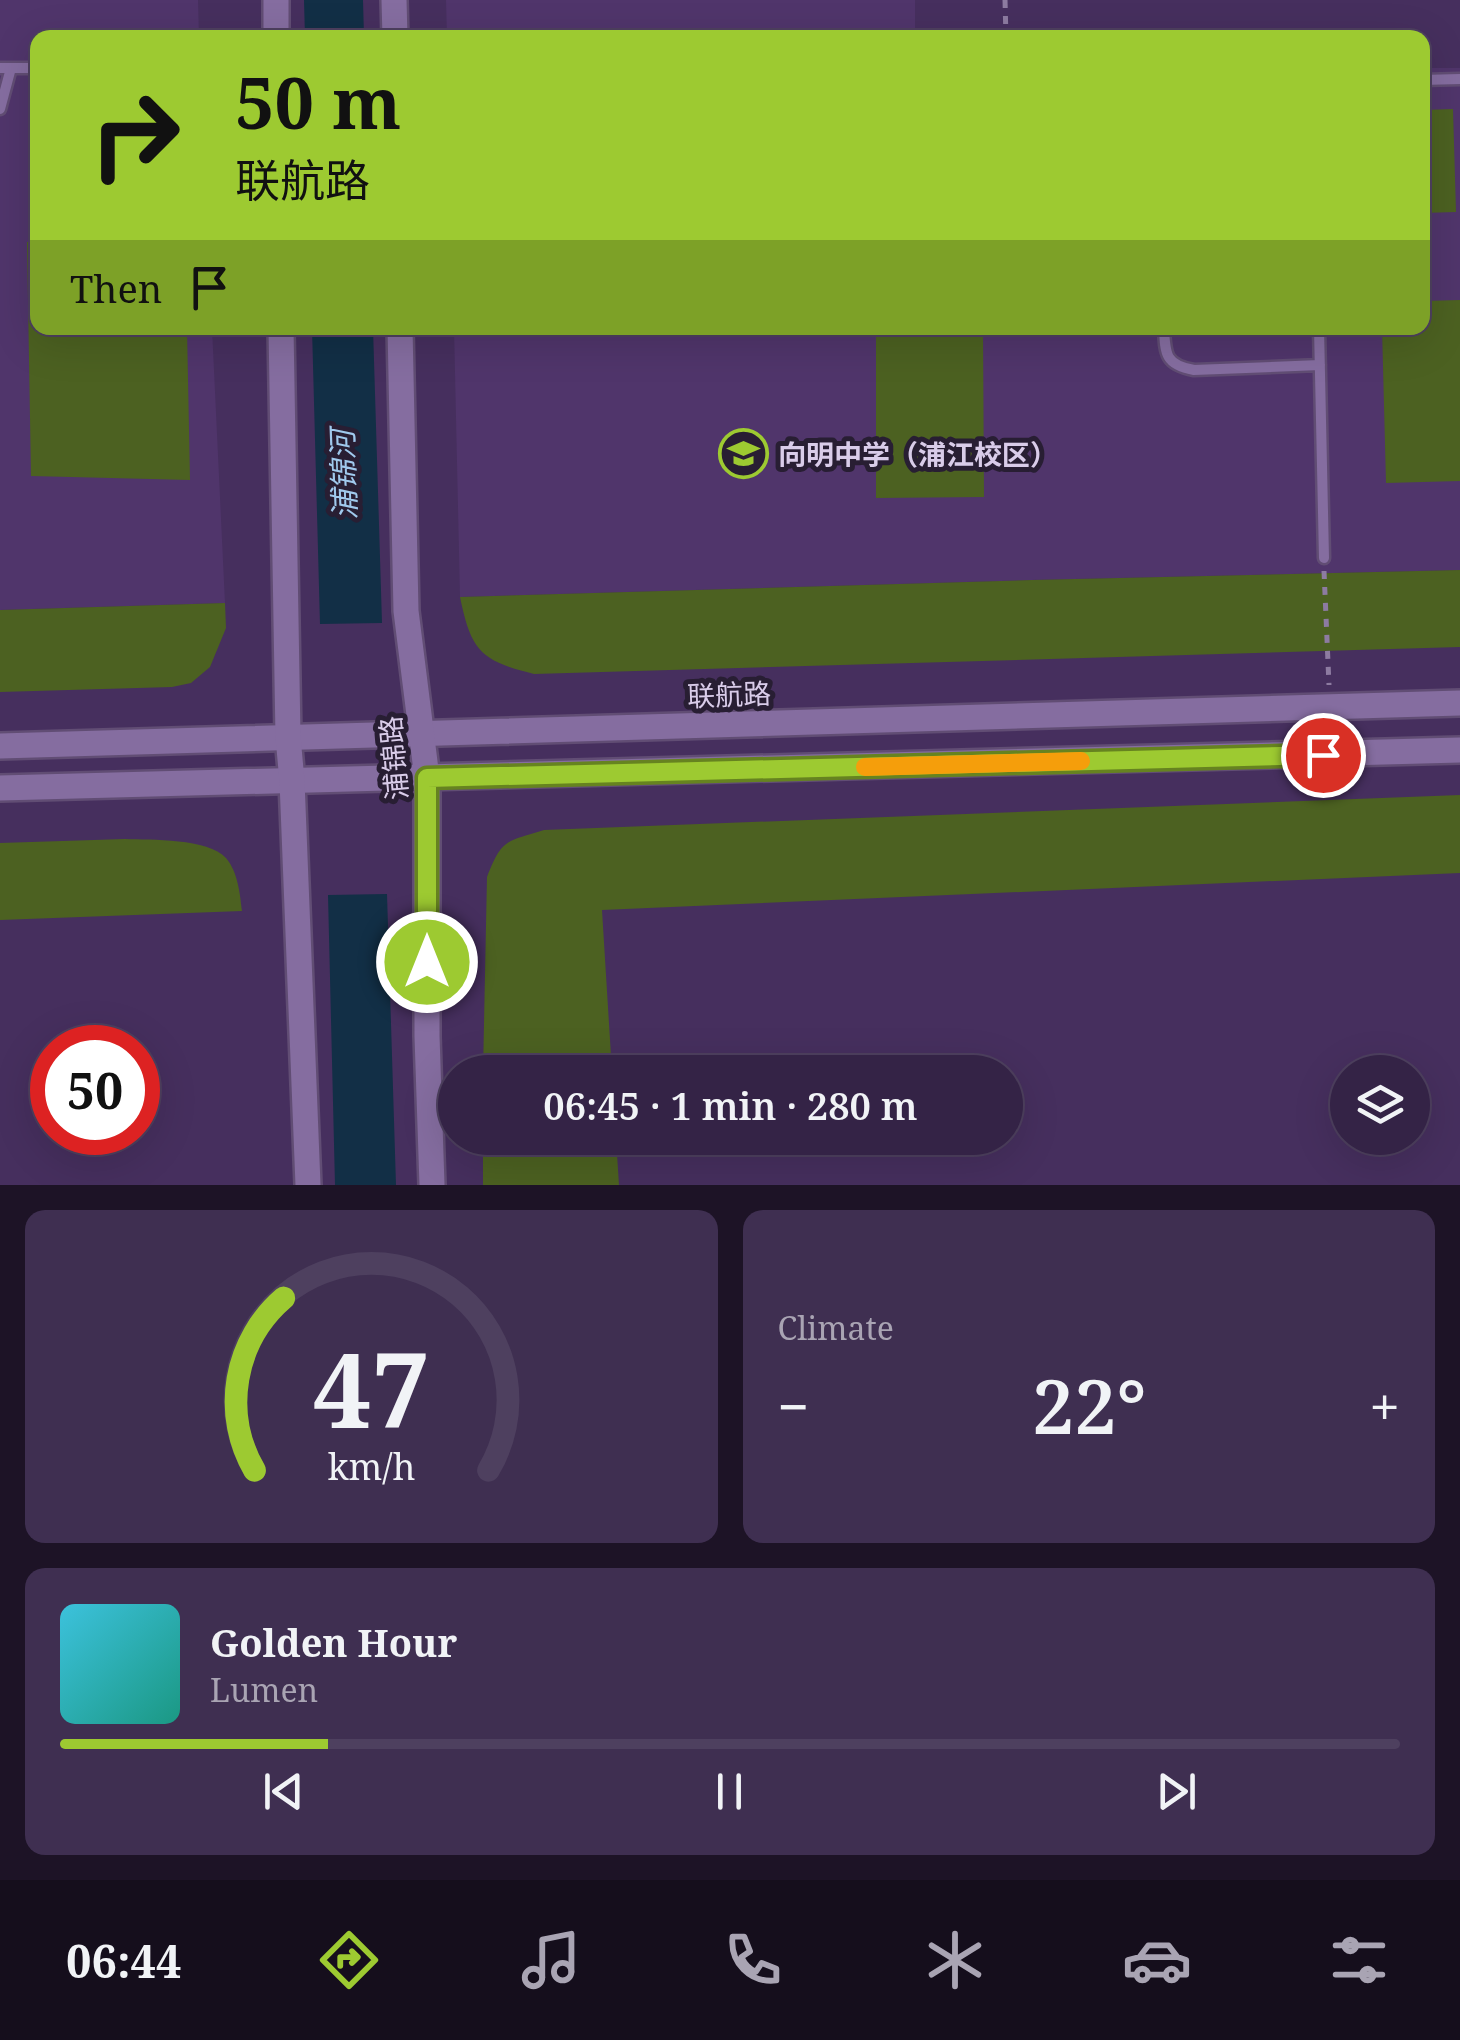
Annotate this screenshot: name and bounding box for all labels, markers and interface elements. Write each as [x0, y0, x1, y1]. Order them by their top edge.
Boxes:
text: 50 m [235, 54, 401, 150]
icon: right [70, 70, 200, 200]
text: 联航路 [235, 149, 370, 210]
icon: arrive [182, 260, 237, 315]
text: Then [70, 262, 162, 314]
water label: 浦锦河 [321, 424, 365, 521]
school or university icon: 向明中学（浦江校区） [717, 428, 769, 480]
place label: 向明中学（浦江校区） [778, 435, 1058, 473]
street label: 联航路 [686, 674, 772, 714]
pin [1281, 713, 1366, 798]
street label: 浦锦路 [370, 714, 416, 802]
icon: arrive [1296, 728, 1351, 783]
position arrow [375, 910, 479, 1014]
speed limit sign: 50 [30, 1025, 160, 1155]
map controls [1330, 1055, 1430, 1155]
button: layers [1330, 1055, 1430, 1155]
text: 06:45 · 1 min · 280 m [543, 1079, 918, 1131]
text: Climate [778, 1306, 894, 1349]
text: 47 [312, 1317, 430, 1458]
text: 22° [1032, 1354, 1147, 1456]
text: − [778, 1368, 809, 1443]
text: + [1369, 1368, 1400, 1443]
text: km/h [327, 1442, 415, 1490]
text: Golden Hour [210, 1616, 457, 1668]
text: Lumen [210, 1668, 318, 1711]
icon: previous [256, 1764, 311, 1819]
icon: pause [702, 1764, 757, 1819]
icon: next [1149, 1764, 1204, 1819]
icon: directions [314, 1925, 384, 1995]
icon: music [516, 1925, 586, 1995]
icon: phone [718, 1925, 788, 1995]
icon: climate [920, 1925, 990, 1995]
icon: car [1122, 1925, 1192, 1995]
icon: filters [1324, 1925, 1394, 1995]
text: 06:44 [66, 1930, 181, 1991]

